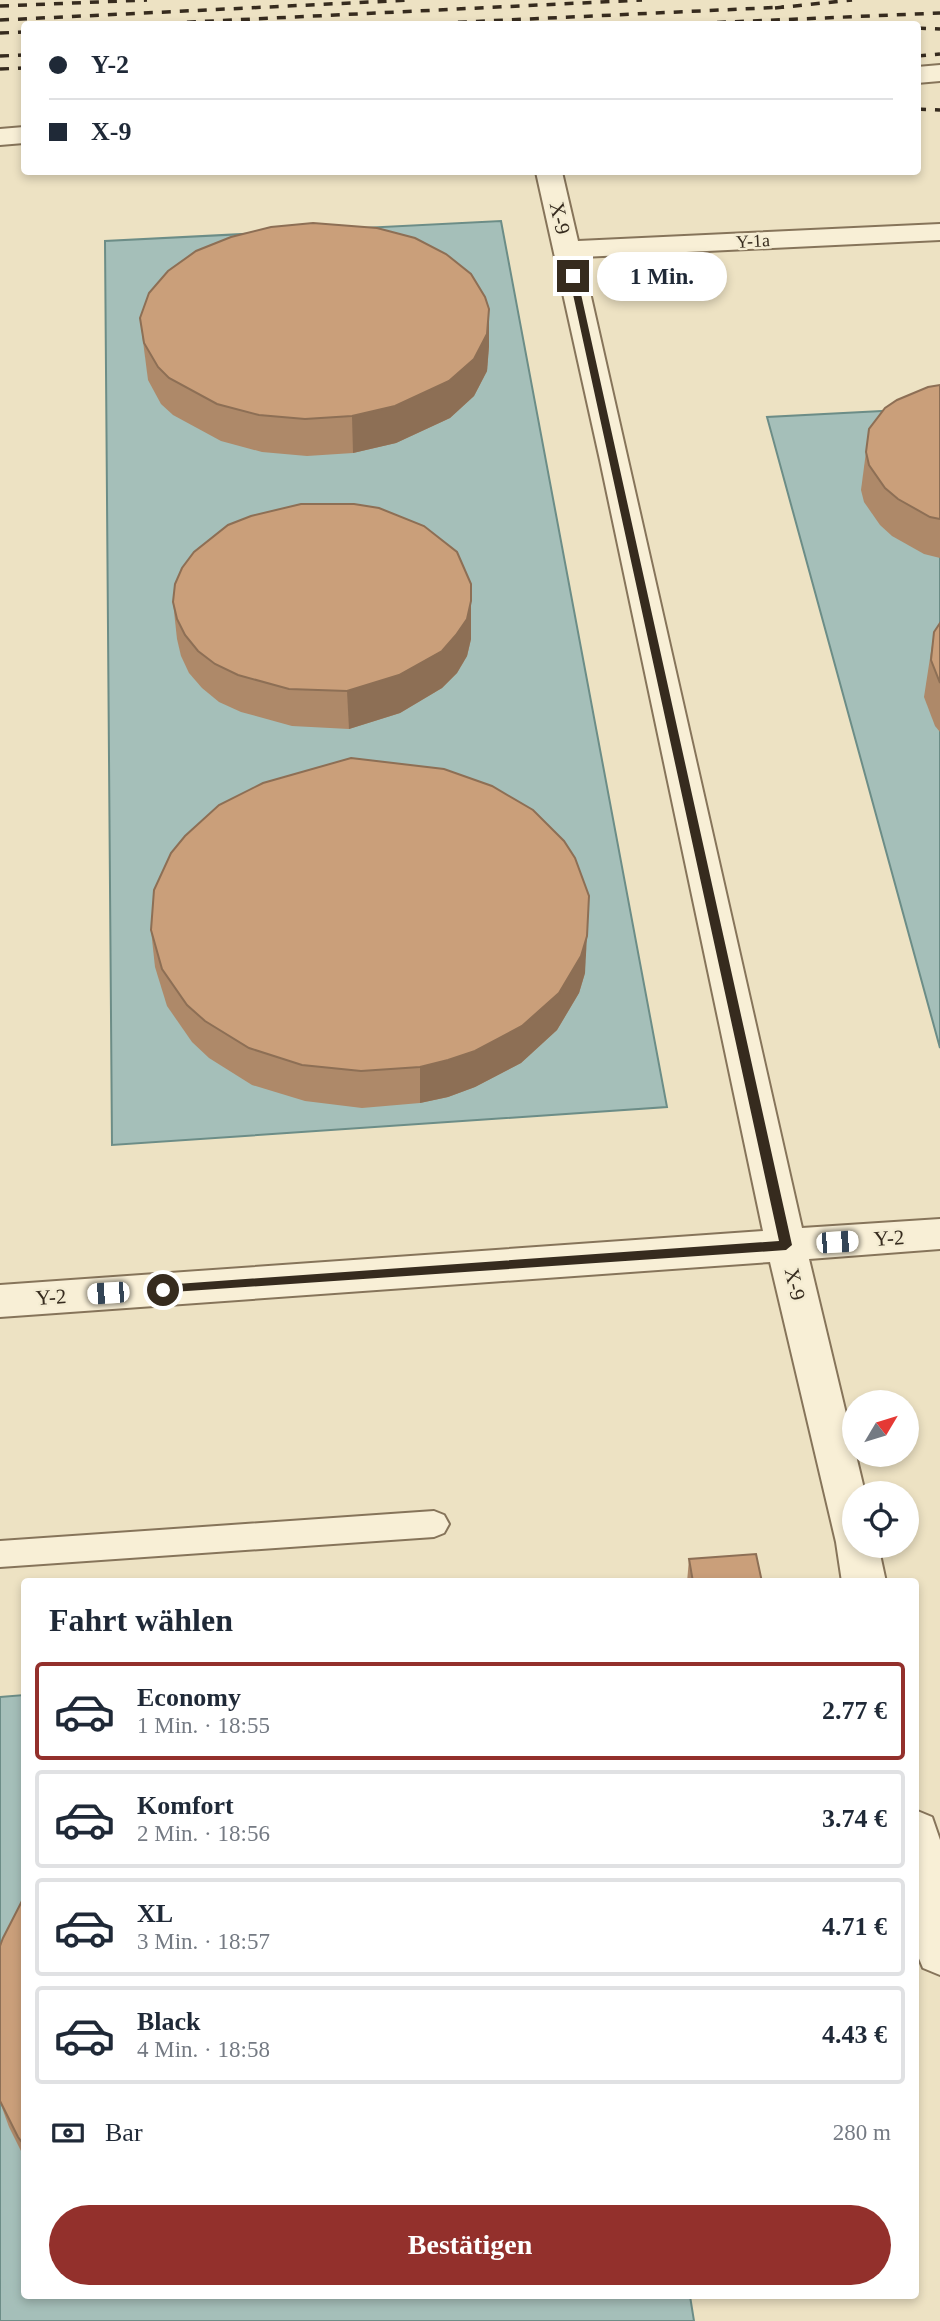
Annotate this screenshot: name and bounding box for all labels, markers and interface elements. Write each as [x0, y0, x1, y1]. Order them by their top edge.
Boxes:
text: Y-2 [91, 50, 129, 79]
text: X-9 [91, 117, 131, 146]
street label: X-9 [545, 199, 575, 237]
street label: Y-1a [735, 230, 771, 252]
callout: 1 Min. [598, 252, 727, 300]
route end [557, 260, 589, 292]
text: 1 Min. [630, 264, 694, 289]
street label: Y-2 [873, 1225, 905, 1251]
car [816, 1230, 859, 1254]
street label: X-9 [780, 1265, 810, 1303]
route start [147, 1274, 179, 1306]
car [87, 1281, 130, 1305]
street label: Y-2 [35, 1284, 67, 1310]
north arrow [842, 1390, 919, 1466]
map controls [842, 1390, 919, 1558]
button: locate [842, 1481, 919, 1558]
text: Fahrt wählen [49, 1602, 233, 1638]
icon: car [53, 1680, 116, 1743]
text: Economy [137, 1683, 241, 1712]
text: 2.77 € [822, 1696, 887, 1725]
text: 1 Min. · 18:55 [137, 1713, 270, 1738]
icon: car [53, 1788, 116, 1851]
text: Komfort [137, 1791, 234, 1820]
text: 3.74 € [822, 1804, 887, 1833]
text: 2 Min. · 18:56 [137, 1821, 270, 1846]
icon: car [53, 1896, 116, 1959]
text: XL [137, 1899, 173, 1928]
text: 4.71 € [822, 1912, 887, 1941]
text: 3 Min. · 18:57 [137, 1929, 270, 1954]
icon: car [53, 2004, 116, 2067]
text: Black [137, 2007, 201, 2036]
text: 4.43 € [822, 2020, 887, 2049]
text: 4 Min. · 18:58 [137, 2037, 270, 2062]
icon: cash [49, 2114, 87, 2152]
text: Bar [105, 2118, 143, 2147]
text: 280 m [833, 2120, 891, 2145]
button: Bestätigen [49, 2205, 891, 2285]

